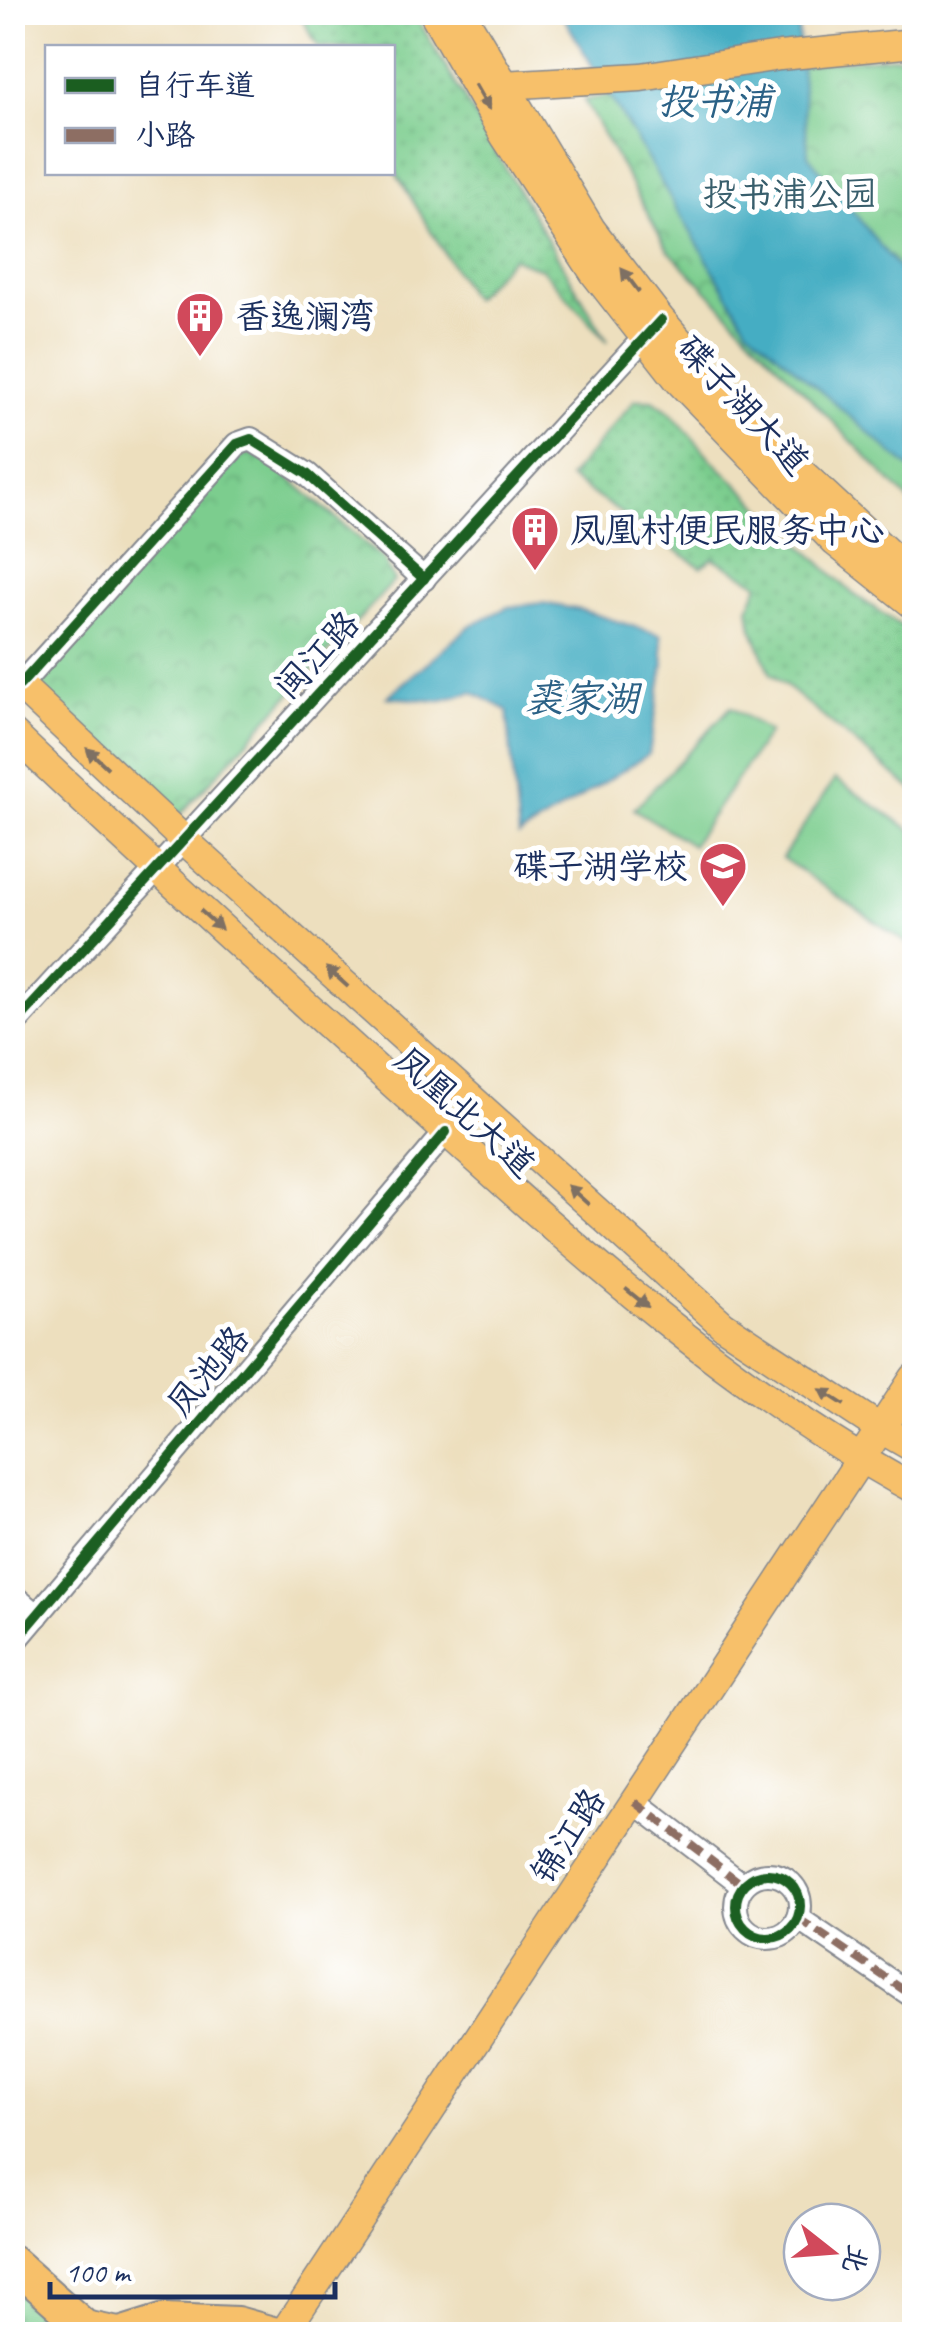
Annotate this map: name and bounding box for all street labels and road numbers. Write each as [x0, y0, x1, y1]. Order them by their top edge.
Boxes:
street label: 碟子湖大道 [667, 326, 819, 484]
street label: 闽江路 [265, 601, 369, 709]
street label: 凤凰北大道 [385, 1037, 545, 1187]
street label: 凤池路 [157, 1316, 259, 1426]
street label: 锦江路 [521, 1780, 615, 1892]

